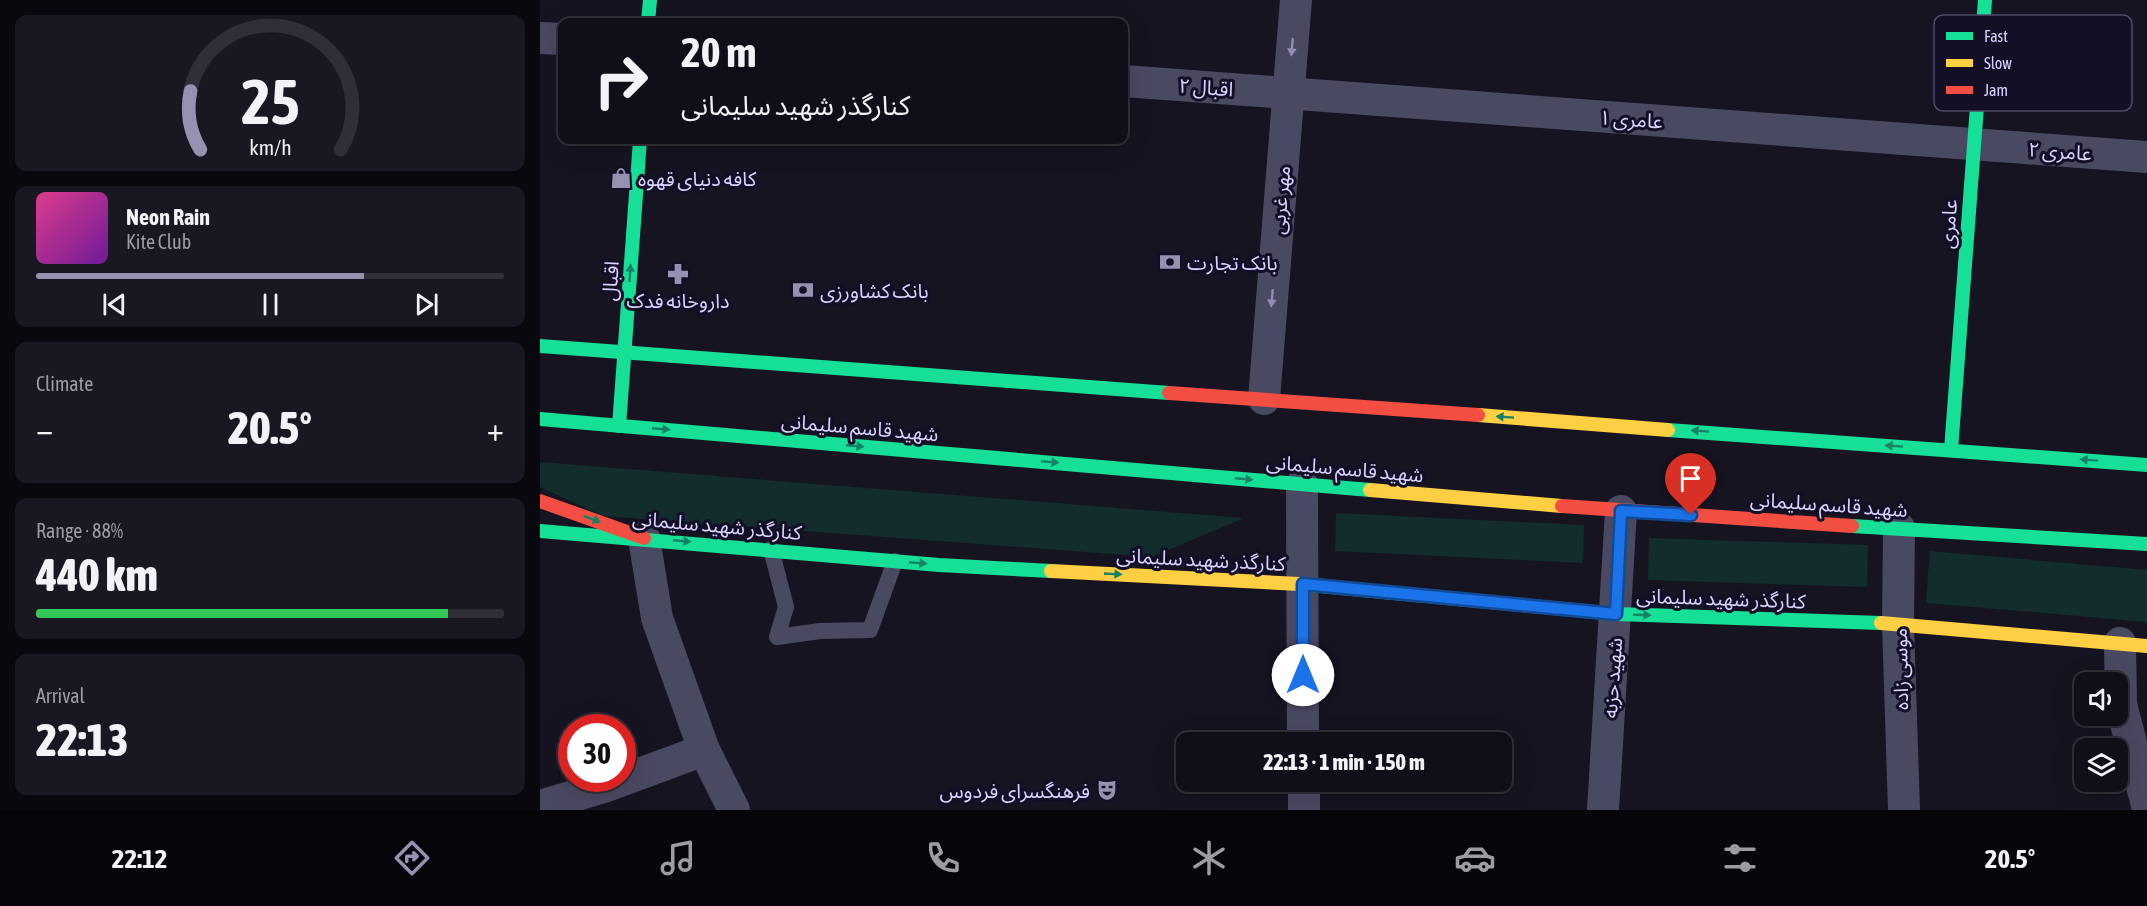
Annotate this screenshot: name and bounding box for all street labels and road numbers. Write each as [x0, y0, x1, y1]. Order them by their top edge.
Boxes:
street label: اقبال ۲ [1178, 74, 1234, 101]
street label: عامری ۱ [1598, 105, 1664, 134]
street label: عامری ۲ [2027, 137, 2093, 166]
street label: مهر غربی [1266, 165, 1295, 235]
street label: عامری [1935, 199, 1962, 250]
street label: اقبال [597, 260, 624, 302]
street label: شهید قاسم سلیمانی [780, 409, 940, 449]
street label: شهید قاسم سلیمانی [1265, 450, 1425, 490]
street label: شهید قاسم سلیمانی [1749, 487, 1908, 525]
street label: کنارگذر شهید سلیمانی [631, 506, 803, 545]
street label: کنارگذر شهید سلیمانی [1116, 543, 1287, 576]
street label: کنارگذر شهید سلیمانی [1636, 584, 1807, 613]
street label: موسی زاده [1888, 628, 1913, 710]
street label: شهید حزبه [1598, 637, 1627, 719]

